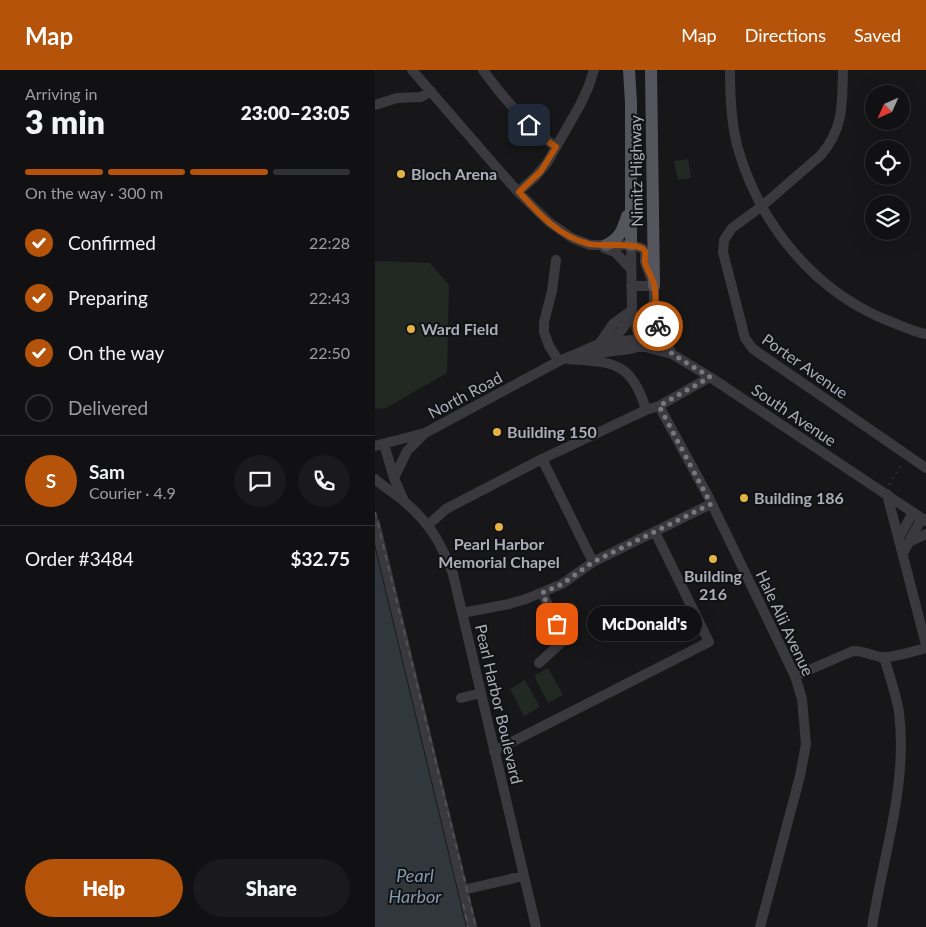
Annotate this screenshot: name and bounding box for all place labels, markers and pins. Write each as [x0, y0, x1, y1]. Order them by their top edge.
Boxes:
pin [508, 104, 550, 146]
place label: Bloch Arena [411, 164, 497, 183]
marker: Bloch Arena [395, 168, 407, 180]
place label: Ward Field [421, 319, 498, 338]
marker: Ward Field [405, 323, 417, 335]
place label: Building 150 [507, 422, 597, 441]
marker: Building 150 [491, 426, 503, 438]
place label: Building 186 [754, 488, 844, 507]
marker: Building 186 [738, 492, 750, 504]
marker: Pearl Harbor Memorial Chapel [493, 521, 505, 533]
place label: Pearl Harbor Memorial Chapel [438, 534, 560, 571]
marker: Building 216 [707, 553, 719, 565]
place label: Building 216 [684, 566, 743, 603]
pin [536, 603, 578, 645]
callout: McDonald's [587, 606, 702, 642]

